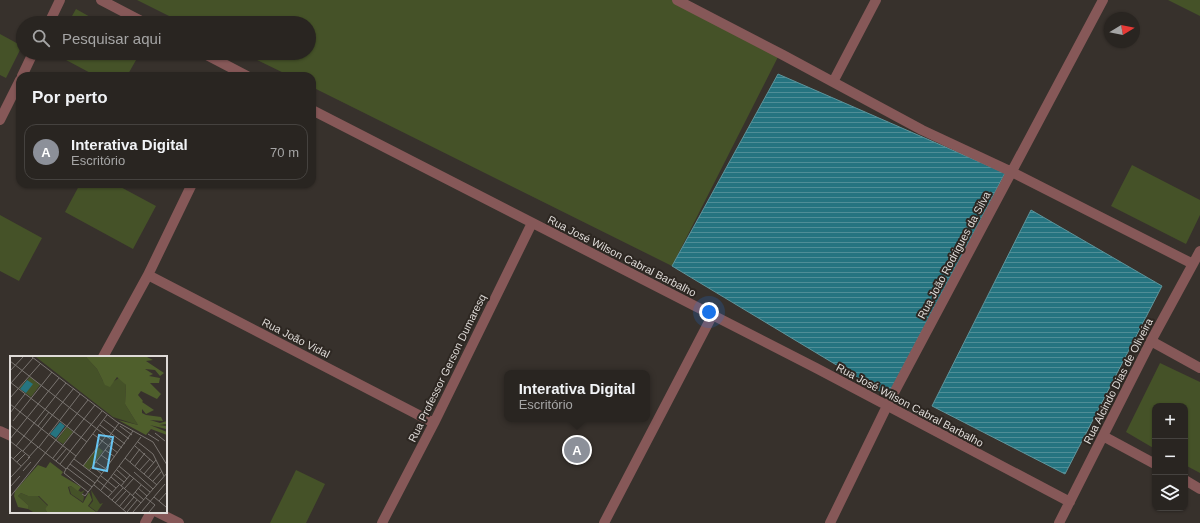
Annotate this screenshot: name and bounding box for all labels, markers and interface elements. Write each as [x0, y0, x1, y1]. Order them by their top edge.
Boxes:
north arrow [1104, 12, 1140, 48]
search box [16, 16, 316, 60]
icon: search [30, 27, 52, 49]
text: Pesquisar aqui [62, 30, 161, 47]
text: Por perto [32, 88, 108, 107]
text: Interativa Digital [71, 136, 188, 153]
text: A [41, 145, 51, 160]
text: 70 m [270, 145, 299, 160]
text: Escritório [71, 153, 125, 168]
street label: Rua João Rodrigues da Silva [915, 189, 993, 321]
street label: Rua José Wilson Cabral Barbalho [546, 213, 698, 299]
street label: Rua Professor Gerson Dumaresq [406, 292, 488, 444]
your location [699, 302, 719, 322]
street label: Rua Alcindo Dias de Oliveira [1081, 315, 1155, 446]
street label: Rua João Vidal [260, 316, 332, 360]
inset map [10, 356, 167, 513]
street label: Rua José Wilson Cabral Barbalho [834, 361, 986, 449]
popup [504, 370, 650, 422]
text: Interativa Digital [519, 380, 635, 397]
text: Escritório [519, 397, 573, 412]
map controls [1152, 403, 1188, 511]
button: + [1152, 403, 1188, 439]
pin: A [564, 435, 590, 465]
button: − [1152, 439, 1188, 475]
button: layers [1152, 475, 1188, 511]

